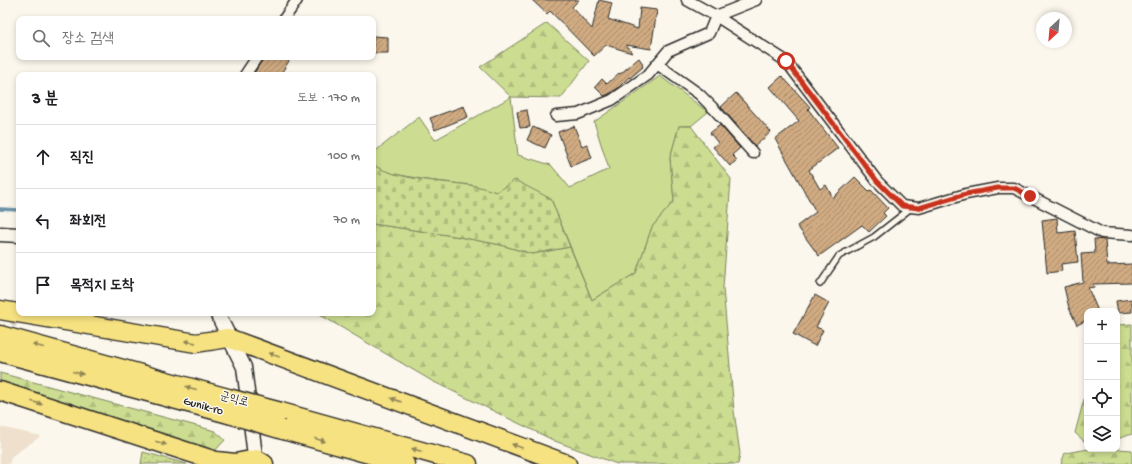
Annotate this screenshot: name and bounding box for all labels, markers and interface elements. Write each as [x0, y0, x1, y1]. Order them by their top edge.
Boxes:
north arrow [1036, 12, 1072, 48]
search box [16, 16, 376, 60]
icon: search [30, 27, 52, 49]
text: 장소 검색 [62, 30, 114, 48]
route start [777, 52, 795, 70]
text: 3 분 [32, 90, 59, 110]
text: 도보 · 170 m [297, 91, 360, 106]
icon: ahead [32, 146, 54, 168]
text: 직진 [70, 149, 94, 167]
text: 100 m [328, 149, 360, 164]
route end [1021, 187, 1039, 205]
icon: left [32, 210, 54, 232]
text: 좌회전 [70, 213, 106, 231]
text: 70 m [334, 213, 360, 228]
icon: arrive [32, 274, 54, 296]
text: 목적지 도착 [70, 277, 134, 295]
map controls [1084, 308, 1120, 452]
button: + [1084, 308, 1120, 344]
one-way arrow [184, 339, 196, 345]
one-way arrow [32, 343, 44, 349]
button: − [1084, 344, 1120, 380]
one-way arrow [267, 351, 279, 357]
one-way arrow [72, 371, 84, 377]
button: locate [1084, 380, 1120, 416]
one-way arrow [185, 385, 197, 391]
street label: 군익로 [218, 389, 250, 411]
street label: Gunik-ro [181, 395, 225, 419]
one-way arrow [389, 397, 401, 403]
one-way arrow [31, 401, 43, 407]
button: layers [1084, 416, 1120, 452]
one-way arrow [314, 437, 326, 443]
one-way arrow [155, 440, 167, 446]
one-way arrow [511, 442, 523, 448]
one-way arrow [411, 447, 423, 453]

